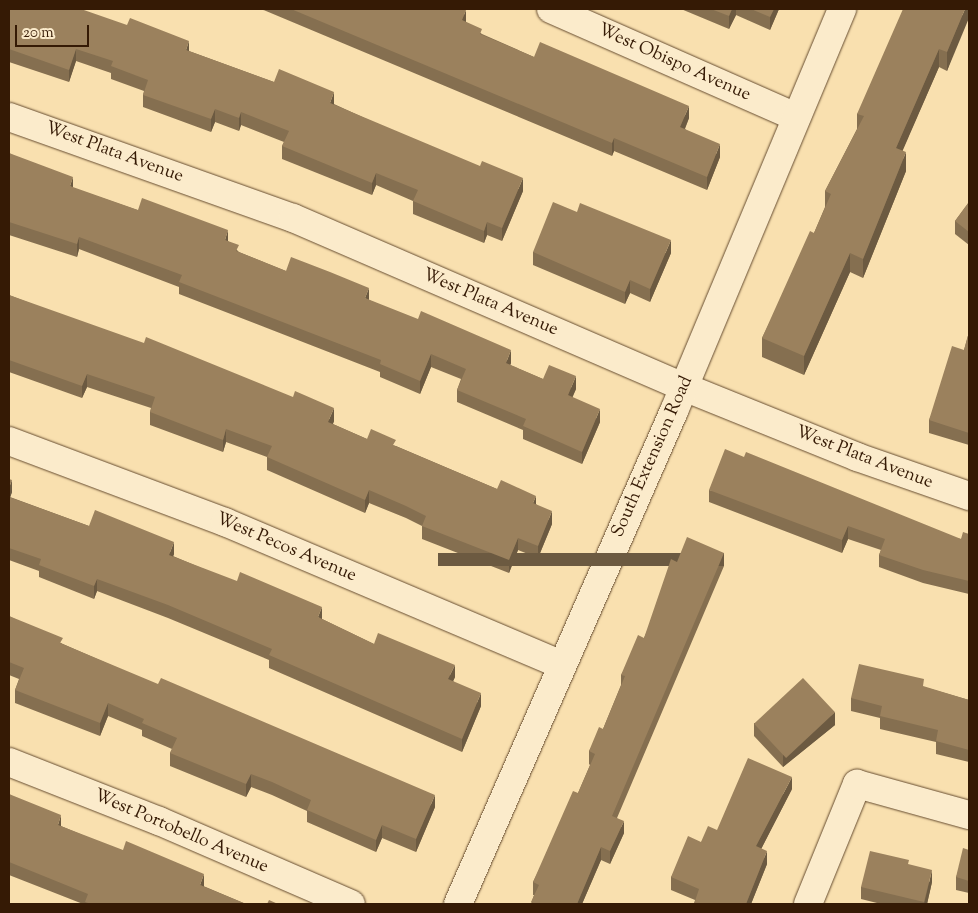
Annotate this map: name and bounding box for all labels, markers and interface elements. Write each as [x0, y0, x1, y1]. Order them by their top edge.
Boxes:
scale bar [18, 15, 91, 47]
street label: West Obispo Avenue [594, 20, 754, 106]
text: 20 m [23, 23, 54, 44]
street label: West Plata Avenue [42, 118, 186, 188]
street label: West Plata Avenue [419, 265, 561, 341]
street label: South Extension Road [608, 373, 698, 541]
street label: West Plata Avenue [792, 422, 936, 494]
street label: West Pecos Avenue [213, 509, 359, 587]
street label: West Portobello Avenue [91, 785, 271, 879]

